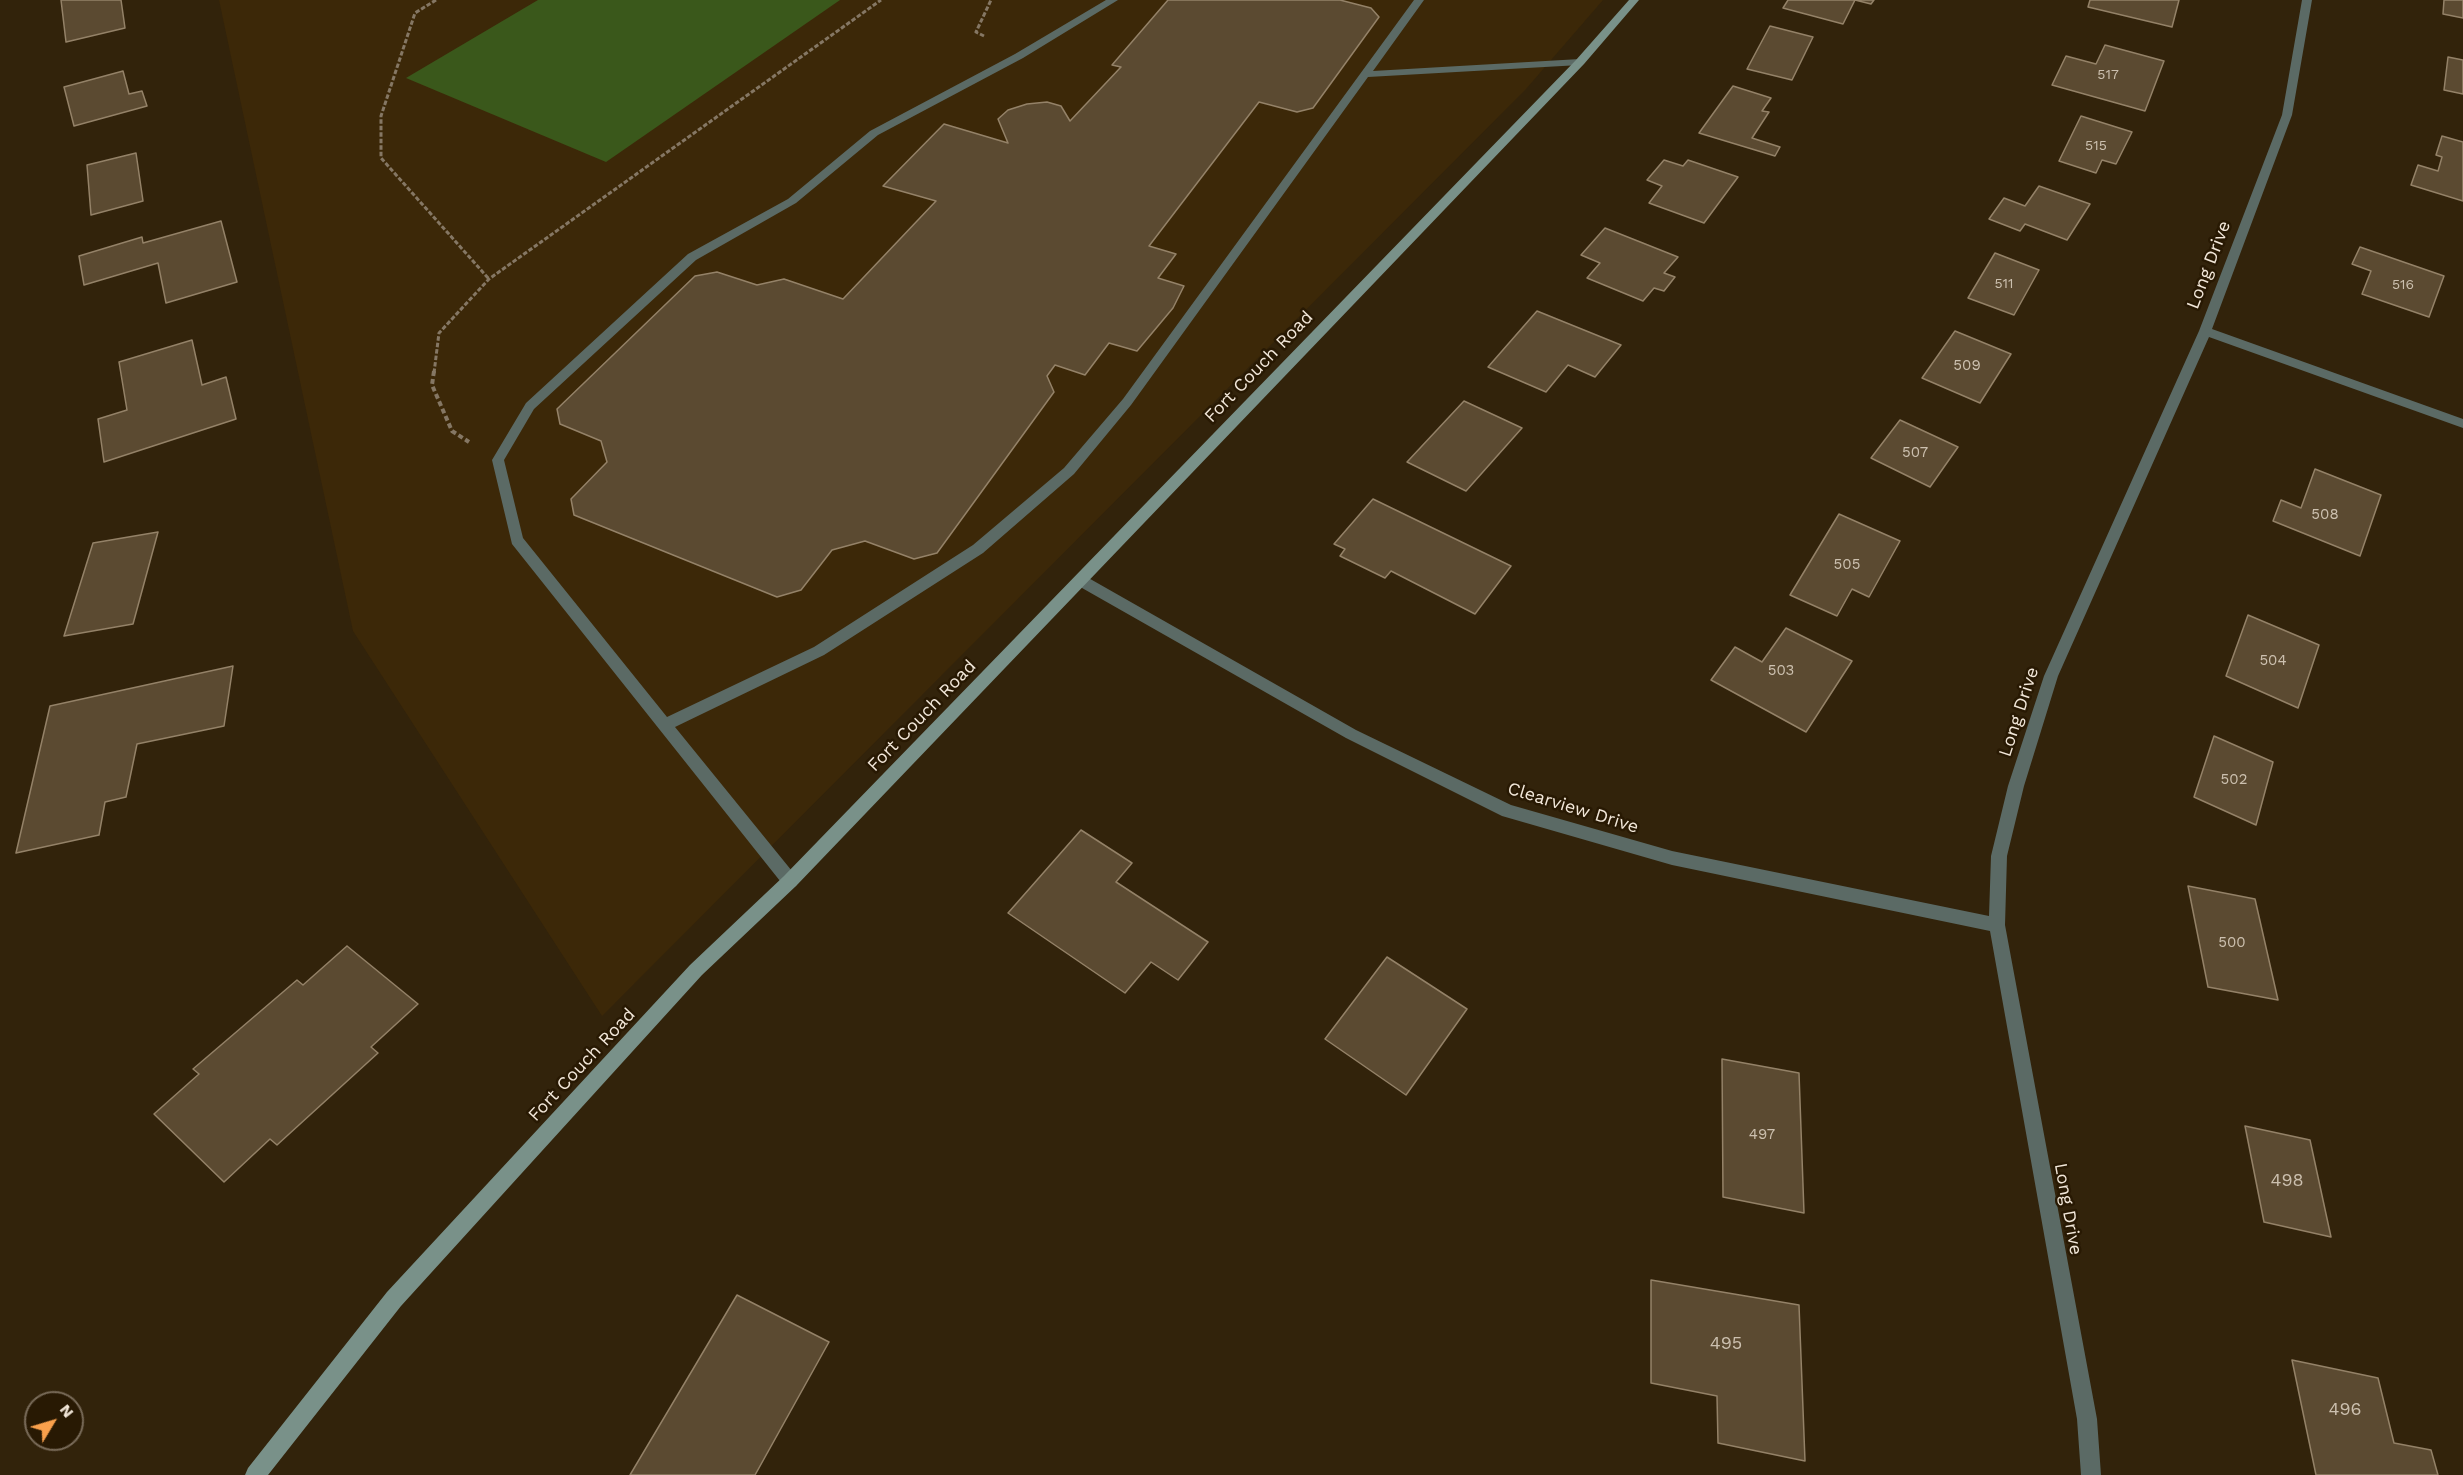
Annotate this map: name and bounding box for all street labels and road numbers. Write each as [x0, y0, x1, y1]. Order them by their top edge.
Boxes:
street label: Long Drive [2182, 218, 2236, 312]
street label: Fort Couch Road [1200, 307, 1318, 427]
street label: Fort Couch Road [863, 656, 981, 776]
street label: Long Drive [1994, 664, 2044, 760]
street label: Clearview Drive [1505, 778, 1641, 838]
street label: Fort Couch Road [524, 1004, 640, 1126]
street label: Long Drive [2049, 1161, 2087, 1257]

